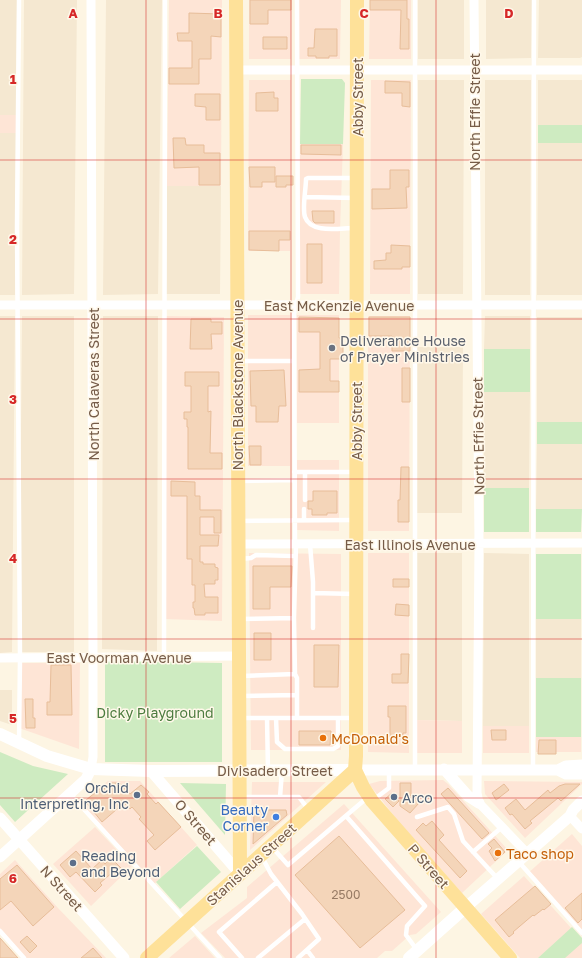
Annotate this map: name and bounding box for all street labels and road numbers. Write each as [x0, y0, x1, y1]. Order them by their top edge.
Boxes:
street label: North Effie Street [466, 53, 483, 171]
street label: Abby Street [349, 57, 366, 137]
street label: East McKenzie Avenue [264, 297, 414, 314]
street label: North Blackstone Avenue [229, 300, 246, 470]
street label: North Calaveras Street [85, 307, 102, 461]
street label: North Effie Street [468, 377, 488, 495]
street label: Abby Street [348, 381, 365, 461]
street label: East Illinois Avenue [344, 536, 476, 553]
street label: East Voorman Avenue [46, 649, 192, 666]
street label: Divisadero Street [217, 762, 333, 779]
street label: O Street [171, 796, 221, 848]
street label: Stanislaus Street [203, 819, 299, 909]
street label: P Street [405, 840, 453, 892]
street label: N Street [37, 862, 87, 914]

